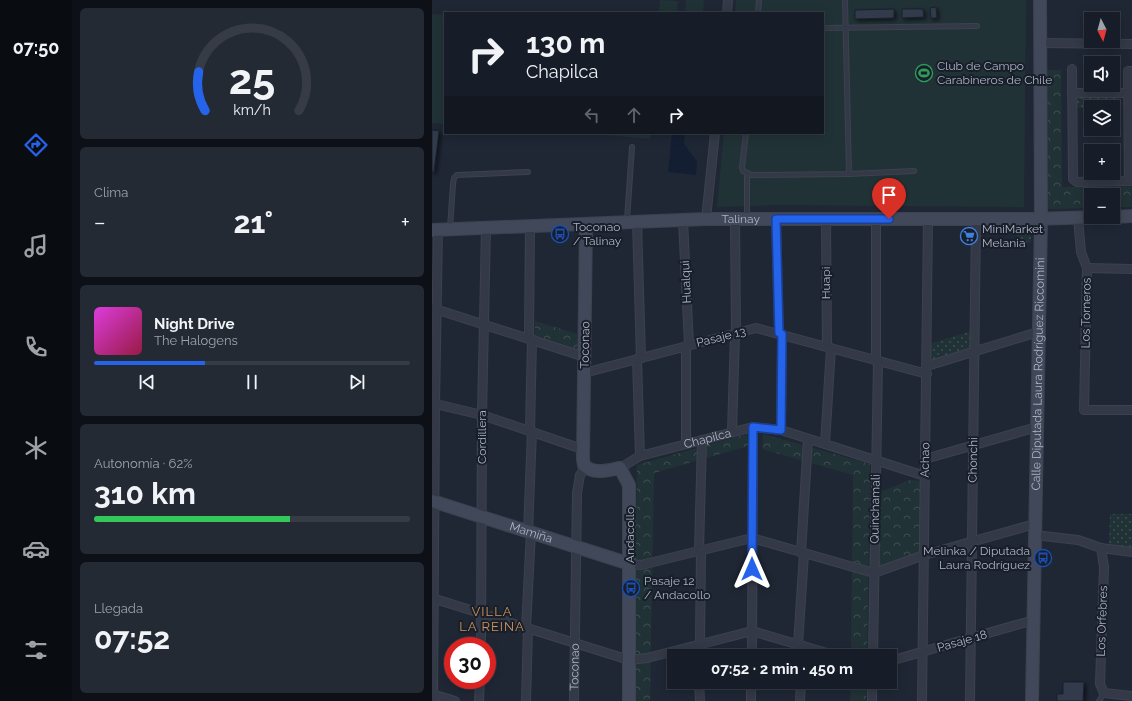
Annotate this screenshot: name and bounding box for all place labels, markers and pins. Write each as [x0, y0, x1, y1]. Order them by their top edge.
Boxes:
place label: Club de Campo Carabineros de Chile [937, 59, 1052, 87]
sports icon: Club de Campo Carabineros de Chile [914, 63, 934, 83]
pin [872, 178, 906, 219]
place label: Toconao / Talinay [573, 220, 622, 248]
place label: MiniMarket Melania [982, 222, 1043, 250]
bus stop icon: Toconao / Talinay [550, 224, 570, 244]
supermarket icon: MiniMarket Melania [959, 226, 979, 246]
place label: Melinka / Diputada Laura Rodríguez [923, 544, 1030, 572]
bus stop icon: Melinka / Diputada Laura Rodríguez [1033, 548, 1053, 568]
place label: Pasaje 12 / Andacollo [644, 574, 710, 602]
bus stop icon: Pasaje 12 / Andacollo [621, 578, 641, 598]

